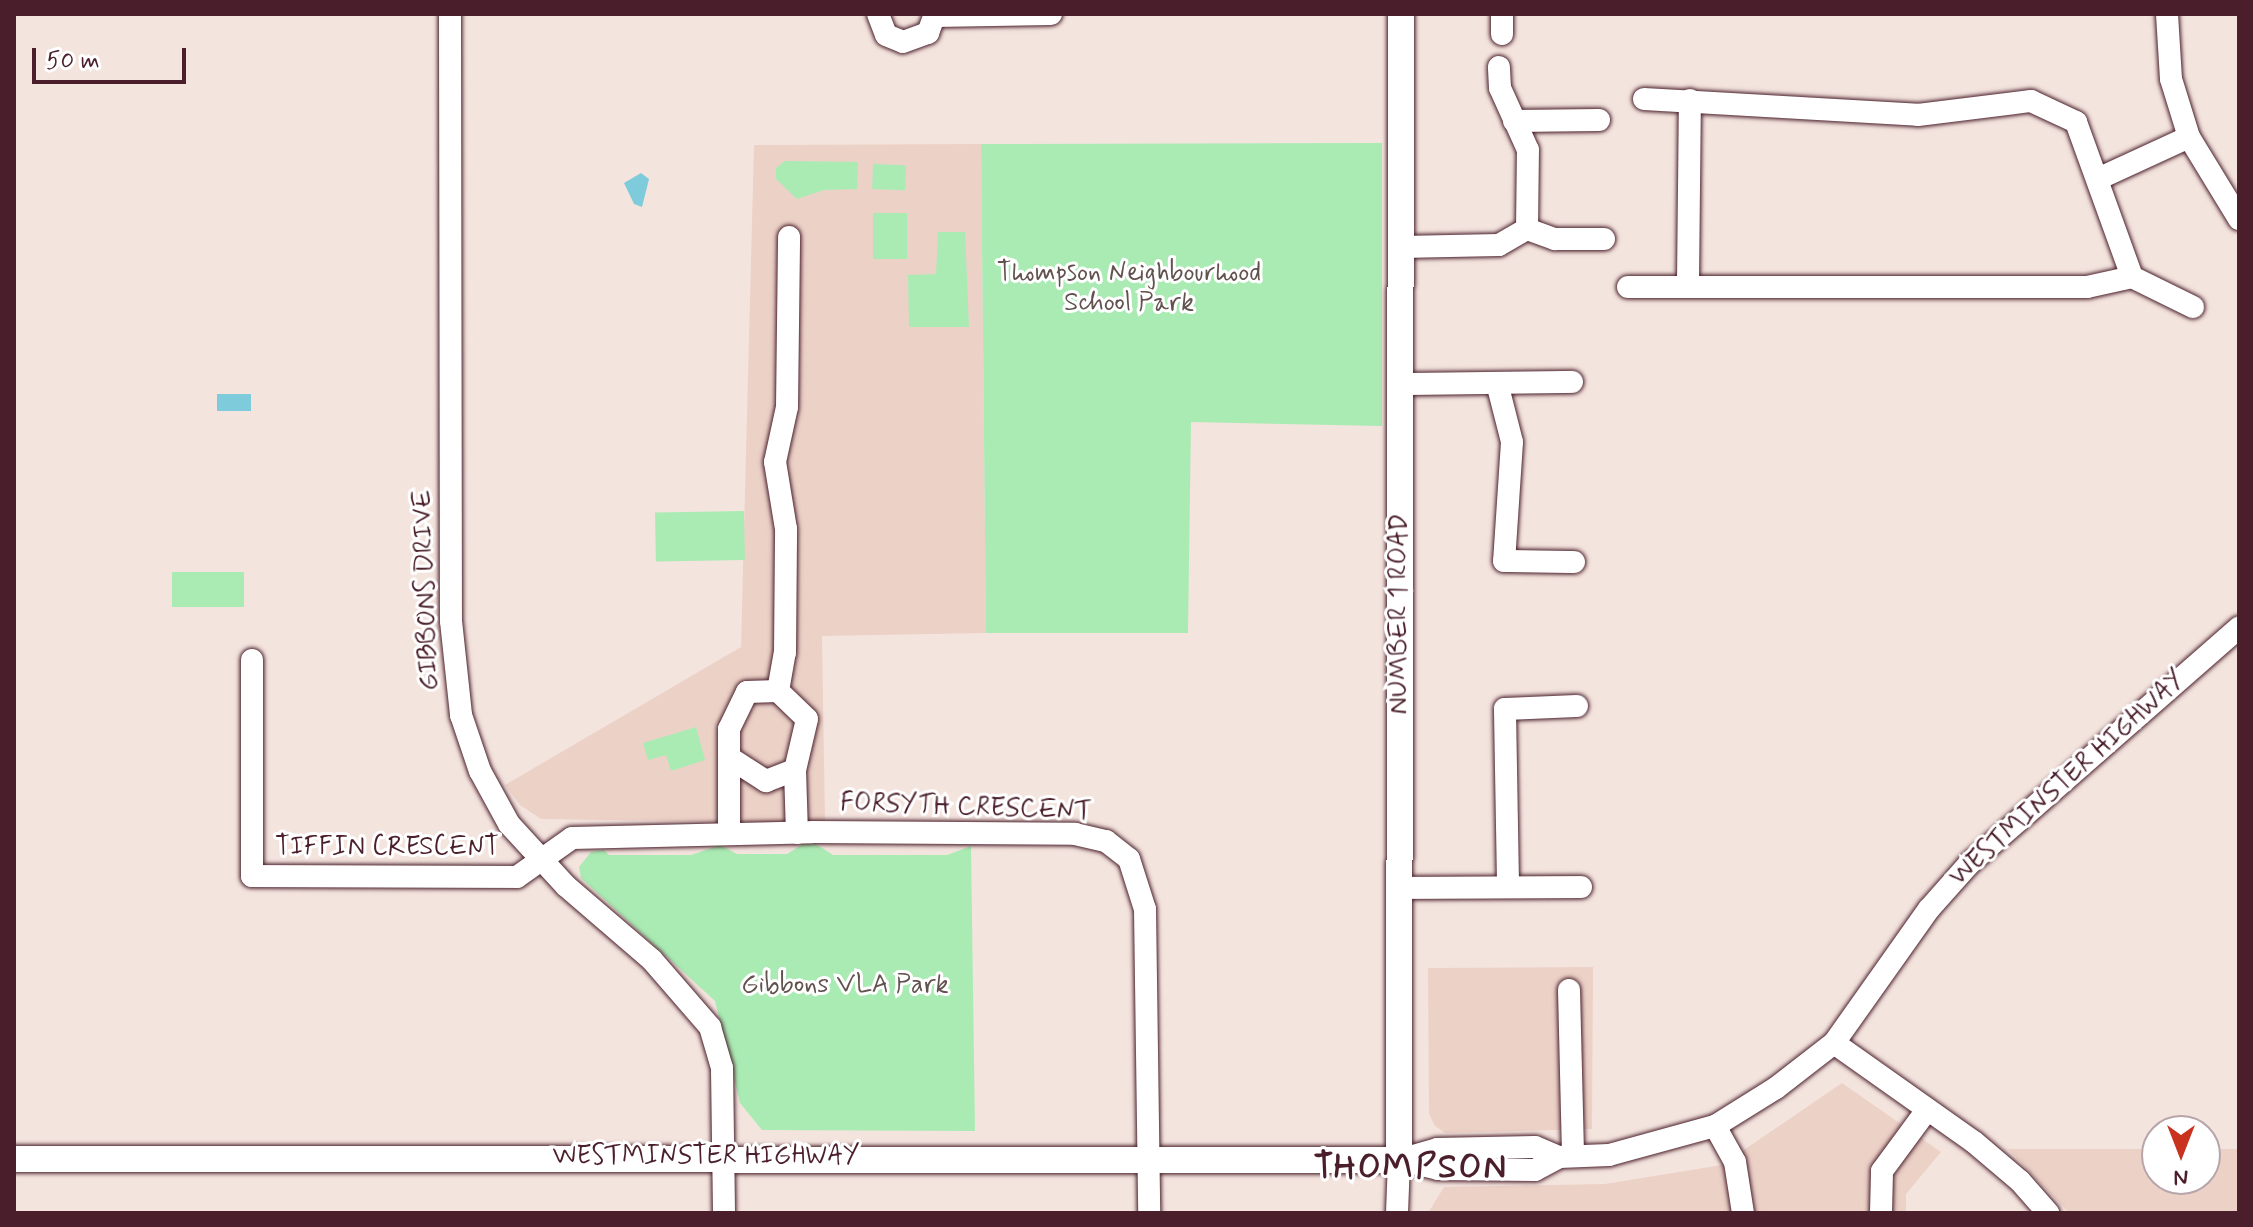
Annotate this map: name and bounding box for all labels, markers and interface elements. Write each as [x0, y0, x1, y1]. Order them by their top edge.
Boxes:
scale bar [36, 32, 190, 82]
text: 50 m [46, 46, 100, 77]
park label: Thompson Neighbourhood School Park [997, 258, 1261, 320]
street label: GIBBONS DRIVE [408, 488, 446, 692]
street label: NUMBER 1 ROAD [1384, 514, 1416, 714]
street label: WESTMINSTER HIGHWAY [1942, 664, 2194, 894]
street label: FORSYTH CRESCENT [840, 788, 1092, 828]
street label: TIFFIN CRESCENT [271, 832, 503, 864]
park label: Gibbons VLA Park [745, 970, 945, 1002]
north arrow [2141, 1115, 2221, 1195]
street label: WESTMINSTER HIGHWAY [551, 1141, 861, 1173]
district label: THOMPSON [1318, 1148, 1504, 1188]
text: N [2174, 1163, 2188, 1191]

